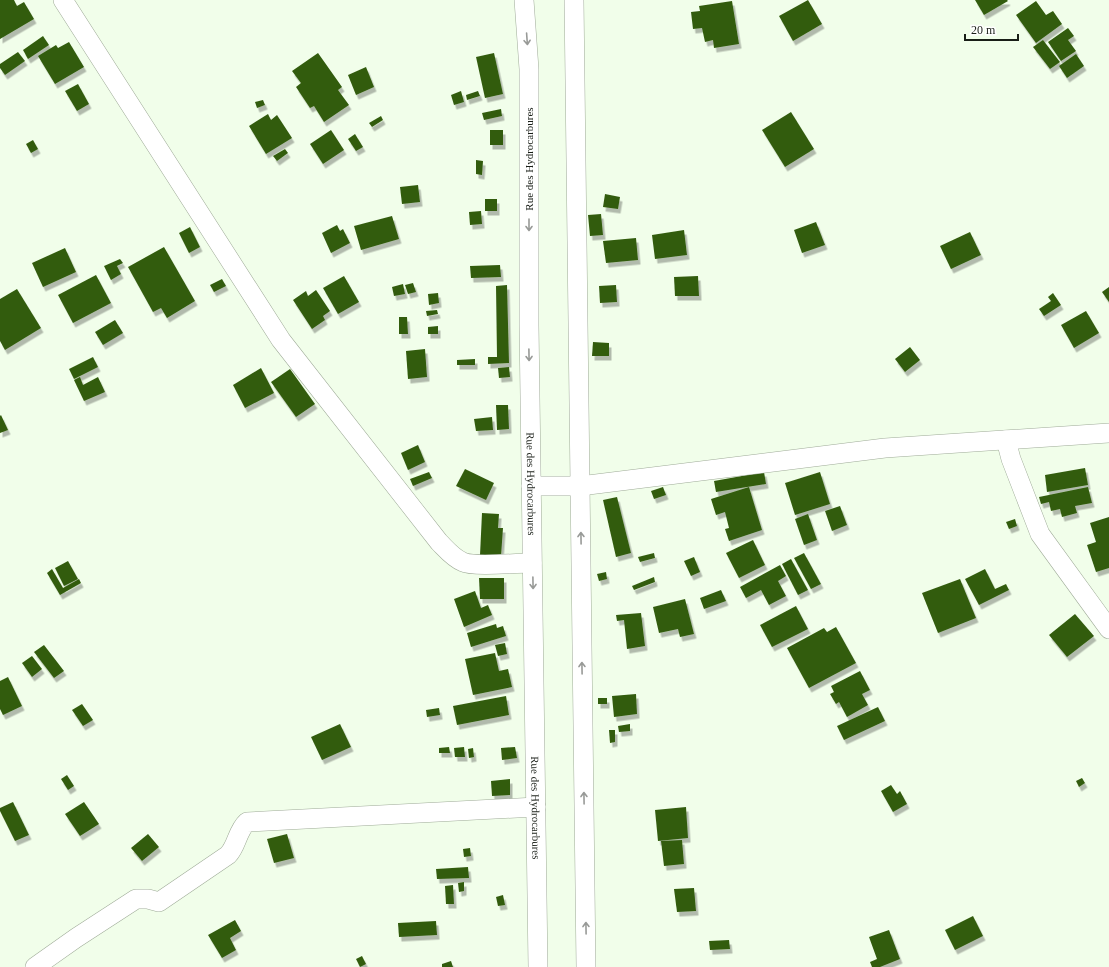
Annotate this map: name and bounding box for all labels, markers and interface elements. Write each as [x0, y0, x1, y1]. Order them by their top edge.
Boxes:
scale bar [965, 16, 1018, 42]
text: 20 m [971, 23, 996, 37]
one-way arrow [523, 32, 530, 45]
street label: Rue des Hydrocarbures [523, 107, 535, 211]
one-way arrow [525, 218, 533, 231]
one-way arrow [526, 348, 533, 361]
street label: Rue des Hydrocarbures [525, 432, 538, 536]
one-way arrow [577, 532, 585, 545]
one-way arrow [529, 576, 537, 589]
one-way arrow [579, 662, 586, 675]
street label: Rue des Hydrocarbures [529, 756, 542, 860]
one-way arrow [580, 792, 588, 805]
one-way arrow [582, 922, 589, 935]

